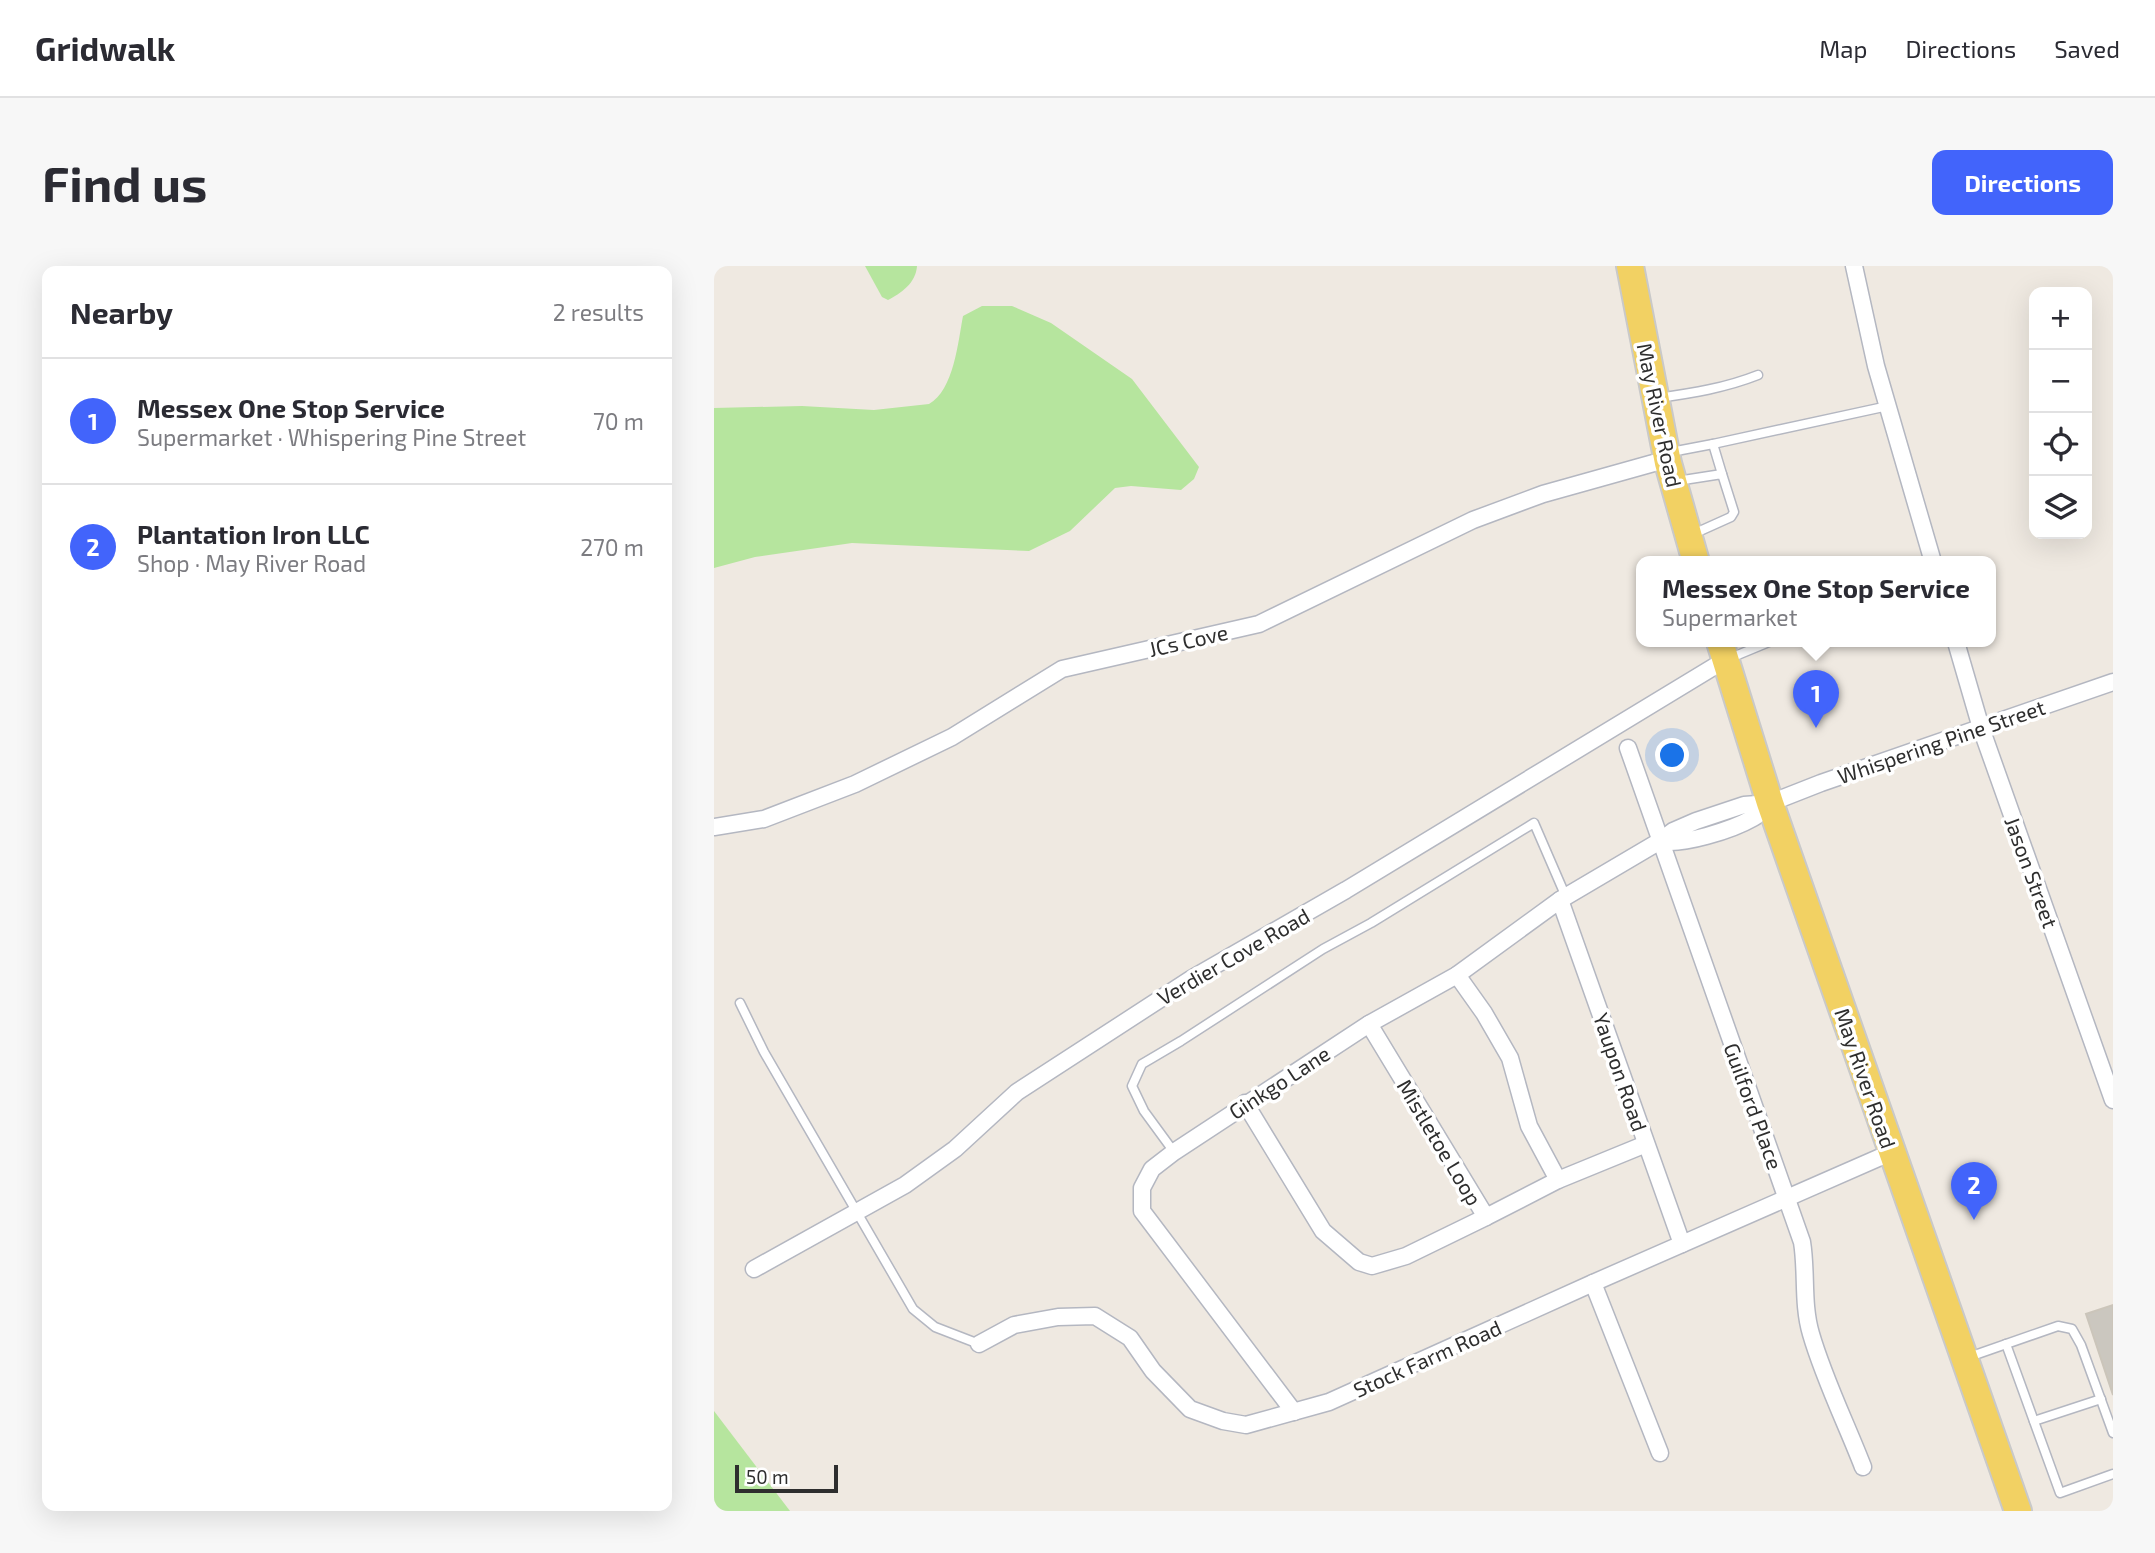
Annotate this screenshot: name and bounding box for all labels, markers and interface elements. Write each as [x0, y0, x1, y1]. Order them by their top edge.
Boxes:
text: Gridwalk [35, 28, 175, 68]
text: Map [1819, 34, 1867, 63]
text: Directions [1905, 34, 2016, 63]
text: Saved [2054, 34, 2120, 63]
button: Directions [1932, 150, 2113, 215]
text: Find us [42, 153, 207, 212]
map controls [2029, 287, 2092, 539]
button: + [2029, 287, 2092, 350]
text: Nearby [70, 294, 173, 330]
text: 2 results [553, 298, 644, 326]
street label: May River Road [1633, 341, 1687, 489]
button: − [2029, 350, 2092, 413]
text: Messex One Stop Service [137, 392, 445, 423]
text: 1 [88, 407, 98, 435]
text: 70 m [593, 407, 644, 435]
button: locate [2029, 413, 2092, 476]
text: Supermarket · Whispering Pine Street [137, 423, 526, 451]
button: layers [2029, 476, 2092, 539]
text: Plantation Iron LLC [137, 518, 370, 549]
text: 2 [86, 533, 100, 561]
text: 270 m [580, 533, 644, 561]
text: Shop · May River Road [137, 549, 366, 577]
popup [1636, 556, 1996, 647]
text: Messex One Stop Service [1662, 572, 1970, 603]
text: Supermarket [1662, 603, 1797, 631]
street label: JCs Cove [1146, 619, 1230, 661]
pin: 1 [1793, 670, 1839, 728]
street label: Whispering Pine Street [1834, 694, 2048, 788]
your location [1655, 738, 1689, 772]
street label: Jason Street [2000, 813, 2064, 931]
street label: Verdier Cove Road [1152, 902, 1314, 1010]
street label: May River Road [1830, 1005, 1902, 1151]
street label: Yaupon Road [1589, 1009, 1653, 1135]
street label: Guilford Place [1720, 1039, 1788, 1173]
street label: Ginkgo Lane [1224, 1040, 1334, 1124]
street label: Mistletoe Loop [1393, 1074, 1487, 1210]
pin: 2 [1951, 1162, 1997, 1220]
street label: Stock Farm Road [1349, 1314, 1505, 1402]
scale bar [735, 1462, 838, 1494]
text: 50 m [746, 1465, 789, 1488]

